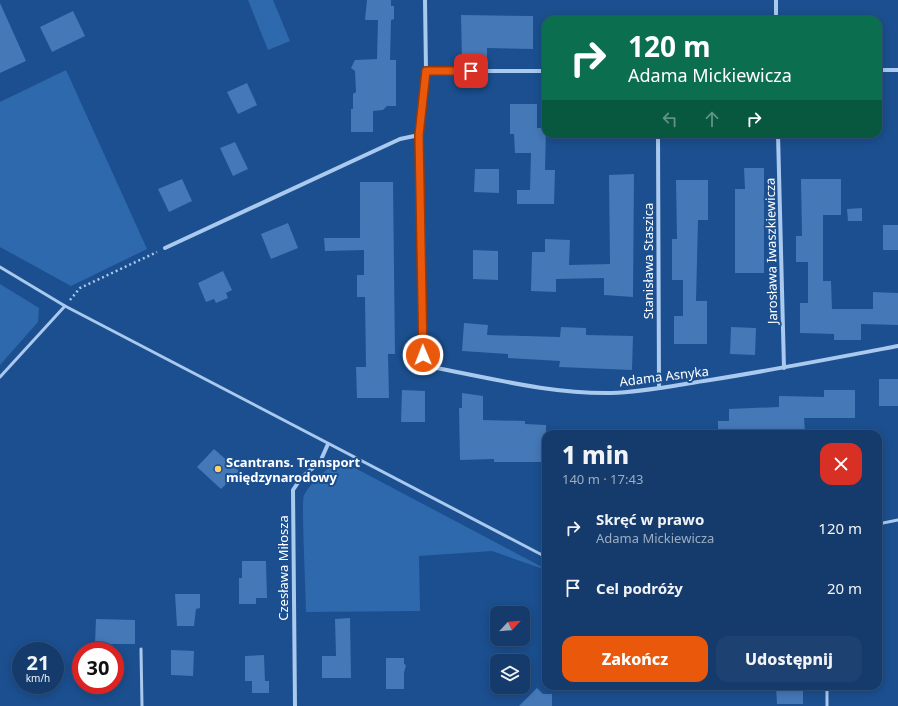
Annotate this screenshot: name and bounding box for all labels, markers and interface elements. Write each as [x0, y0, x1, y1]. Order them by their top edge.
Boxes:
text: 120 m [628, 27, 711, 65]
icon: right [562, 32, 614, 84]
pin [454, 54, 488, 88]
icon: arrive [460, 60, 482, 82]
text: Adama Mickiewicza [628, 63, 792, 87]
icon: left [659, 108, 681, 130]
icon: ahead [701, 108, 723, 130]
icon: right [743, 108, 765, 130]
street label: Jarosława Iwaszkiewicza [761, 178, 781, 326]
street label: Stanisława Staszica [639, 203, 657, 319]
position arrow [402, 334, 444, 376]
street label: Adama Asnyka [618, 362, 710, 390]
text: 1 min [562, 438, 629, 471]
button: close [820, 443, 862, 485]
place label: Scantrans. Transport międzynarodowy [226, 453, 360, 486]
marker: Scantrans. Transport międzynarodowy [213, 464, 223, 474]
text: 140 m · 17:43 [562, 470, 643, 488]
text: Skręć w prawo [596, 509, 704, 529]
street label: Czesława Miłosza [274, 515, 292, 621]
icon: right [562, 517, 584, 539]
text: 120 m [818, 518, 862, 538]
text: Adama Mickiewicza [596, 529, 714, 547]
icon: arrive [562, 577, 584, 599]
text: Cel podróży [596, 578, 683, 598]
text: 20 m [827, 578, 862, 598]
north arrow [490, 606, 530, 646]
map controls [490, 606, 530, 694]
button: Zakończ [562, 636, 708, 682]
button: Udostępnij [716, 636, 862, 682]
speed limit sign: 30 [72, 642, 124, 694]
text: 21 [27, 649, 49, 676]
button: layers [490, 654, 530, 694]
text: km/h [26, 671, 50, 685]

